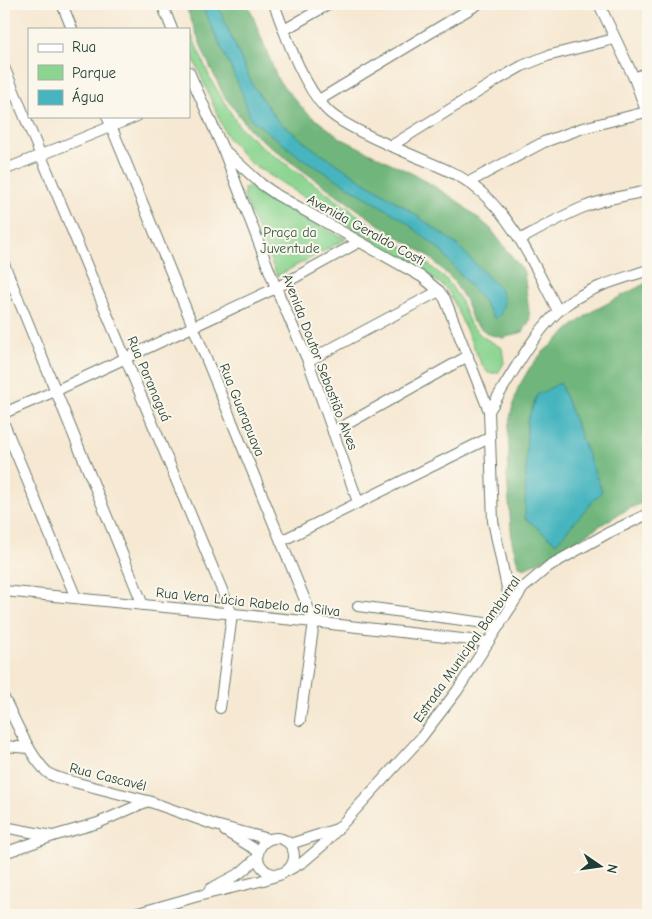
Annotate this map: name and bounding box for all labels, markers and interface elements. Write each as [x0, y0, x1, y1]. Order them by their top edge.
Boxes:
legend [28, 28, 190, 118]
text: Rua [72, 38, 96, 56]
text: Parque [72, 64, 117, 82]
text: Água [72, 87, 104, 106]
street label: Avenida Geraldo Costi [304, 191, 428, 269]
park label: Praça da Juventude [260, 224, 320, 257]
street label: Avenida Doutor Sebastião Alves [279, 272, 361, 452]
street label: Rua Paranaguá [123, 334, 175, 424]
street label: Rua Guarapuava [216, 361, 268, 459]
street label: Estrada Municipal Bamburral [410, 572, 524, 726]
street label: Rua Vera Lúcia Rabelo da Silva [155, 584, 341, 620]
street label: Rua Cascavél [68, 759, 148, 795]
north arrow [574, 842, 624, 892]
text: N [603, 862, 621, 875]

